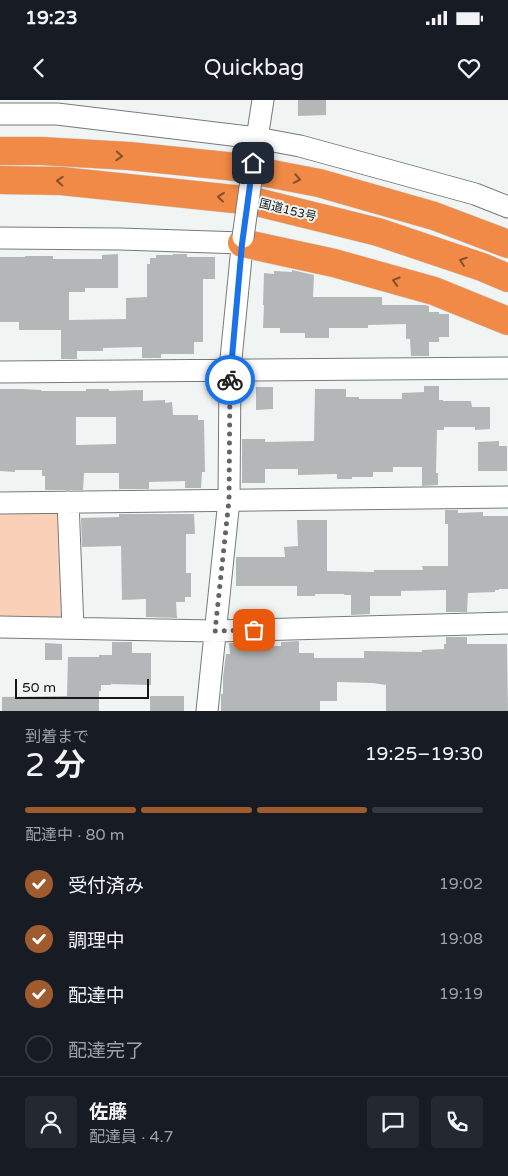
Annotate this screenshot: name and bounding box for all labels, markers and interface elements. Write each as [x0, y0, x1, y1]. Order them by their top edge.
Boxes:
text: 19:23 [25, 7, 78, 29]
icon: back [25, 54, 53, 82]
icon: heart [455, 54, 483, 82]
text: Quickbag [204, 55, 304, 81]
pin [232, 142, 274, 184]
icon: home [239, 149, 267, 177]
one-way arrow [115, 150, 123, 161]
one-way arrow [292, 173, 301, 183]
one-way arrow [55, 176, 63, 187]
one-way arrow [217, 192, 225, 203]
street label: 国道153号 [258, 196, 318, 224]
one-way arrow [459, 256, 467, 266]
one-way arrow [393, 276, 401, 286]
courier [205, 355, 255, 405]
icon: bike [216, 366, 244, 394]
pin [233, 609, 275, 651]
icon: bag [240, 616, 268, 644]
scale bar [15, 676, 149, 699]
text: 50 m [22, 679, 56, 696]
text: 到着まで [25, 727, 89, 747]
text: 19:25–19:30 [365, 743, 483, 765]
text: 2 分 [25, 747, 85, 785]
text: 配達中 · 80 m [25, 825, 124, 845]
icon: check [25, 870, 53, 898]
text: 19:02 [439, 874, 483, 894]
text: 受付済み [68, 875, 144, 897]
icon: check [25, 925, 53, 953]
text: 19:08 [439, 929, 483, 949]
text: 調理中 [68, 930, 125, 952]
icon: check [25, 980, 53, 1008]
text: 19:19 [439, 984, 483, 1004]
text: 配達中 [68, 985, 125, 1007]
text: 配達完了 [68, 1040, 144, 1062]
button: person [25, 1096, 77, 1148]
button: chat [367, 1096, 419, 1148]
button: phone [431, 1096, 483, 1148]
text: 佐藤 [89, 1101, 127, 1123]
text: 配達員 · 4.7 [89, 1127, 174, 1147]

